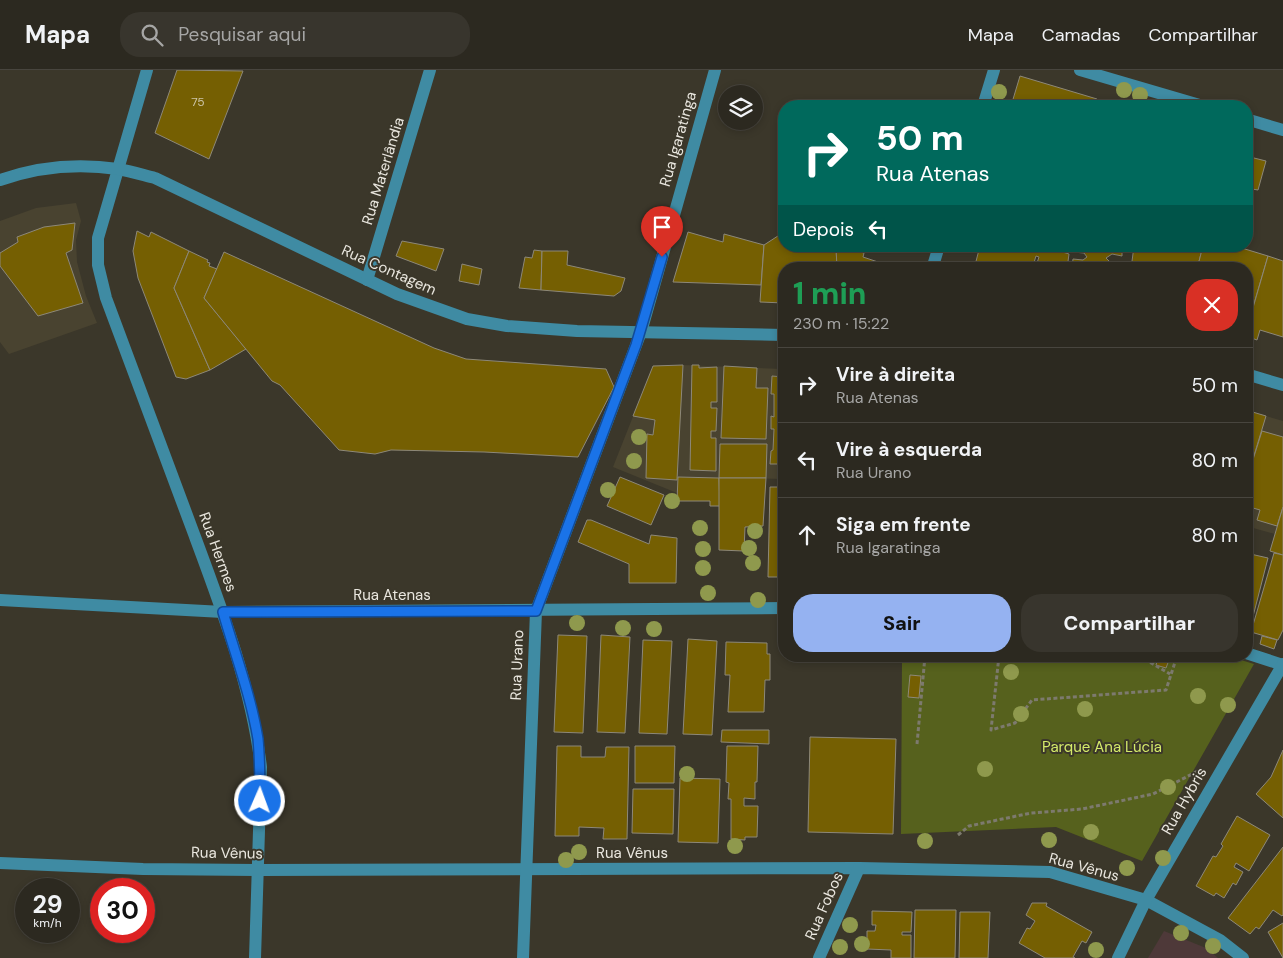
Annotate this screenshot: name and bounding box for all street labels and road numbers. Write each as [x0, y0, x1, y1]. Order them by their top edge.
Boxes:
street label: Rua Igaratinga [655, 89, 701, 189]
street label: Rua Materlândia [357, 115, 409, 227]
street label: Rua Contagem [338, 240, 440, 300]
street label: Rua Hermes [194, 509, 242, 595]
street label: Rua Atenas [353, 585, 431, 605]
street label: Rua Urano [506, 629, 528, 701]
street label: Rua Hybris [1157, 764, 1211, 838]
street label: Rua Vênus [191, 842, 263, 864]
street label: Rua Vênus [596, 843, 668, 863]
street label: Rua Vênus [1047, 848, 1121, 886]
street label: Rua Fobos [800, 869, 848, 943]

